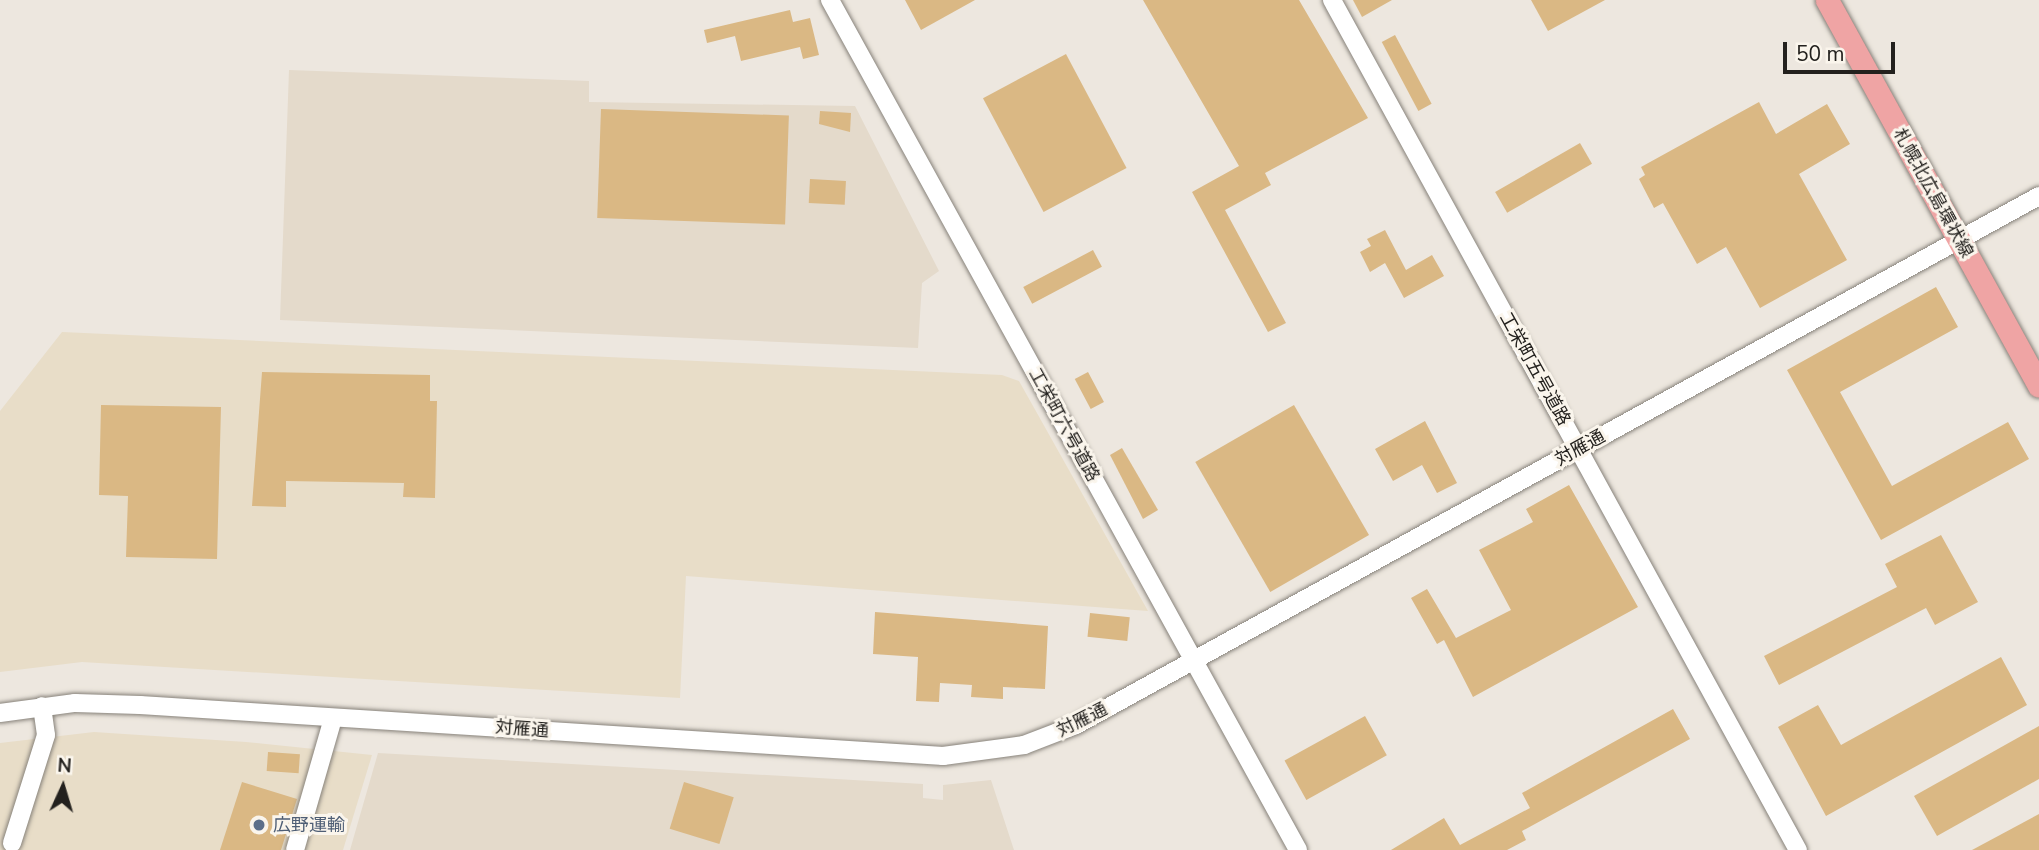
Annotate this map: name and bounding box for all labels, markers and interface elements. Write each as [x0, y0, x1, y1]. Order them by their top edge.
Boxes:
scale bar [1787, 28, 1899, 72]
text: 50 m [1796, 40, 1845, 68]
street label: 札幌北広島環状線 [1889, 125, 1977, 261]
street label: 工栄町五号道路 [1495, 309, 1575, 429]
street label: 工栄町六号道路 [1024, 365, 1104, 485]
street label: 対雁通 [1551, 425, 1609, 471]
street label: 対雁通 [1053, 698, 1111, 742]
street label: 対雁通 [494, 716, 550, 742]
north arrow [28, 752, 98, 822]
text: N [56, 753, 72, 780]
place label: 広野運輸 [273, 814, 345, 836]
marker: 広野運輸 [251, 817, 267, 833]

